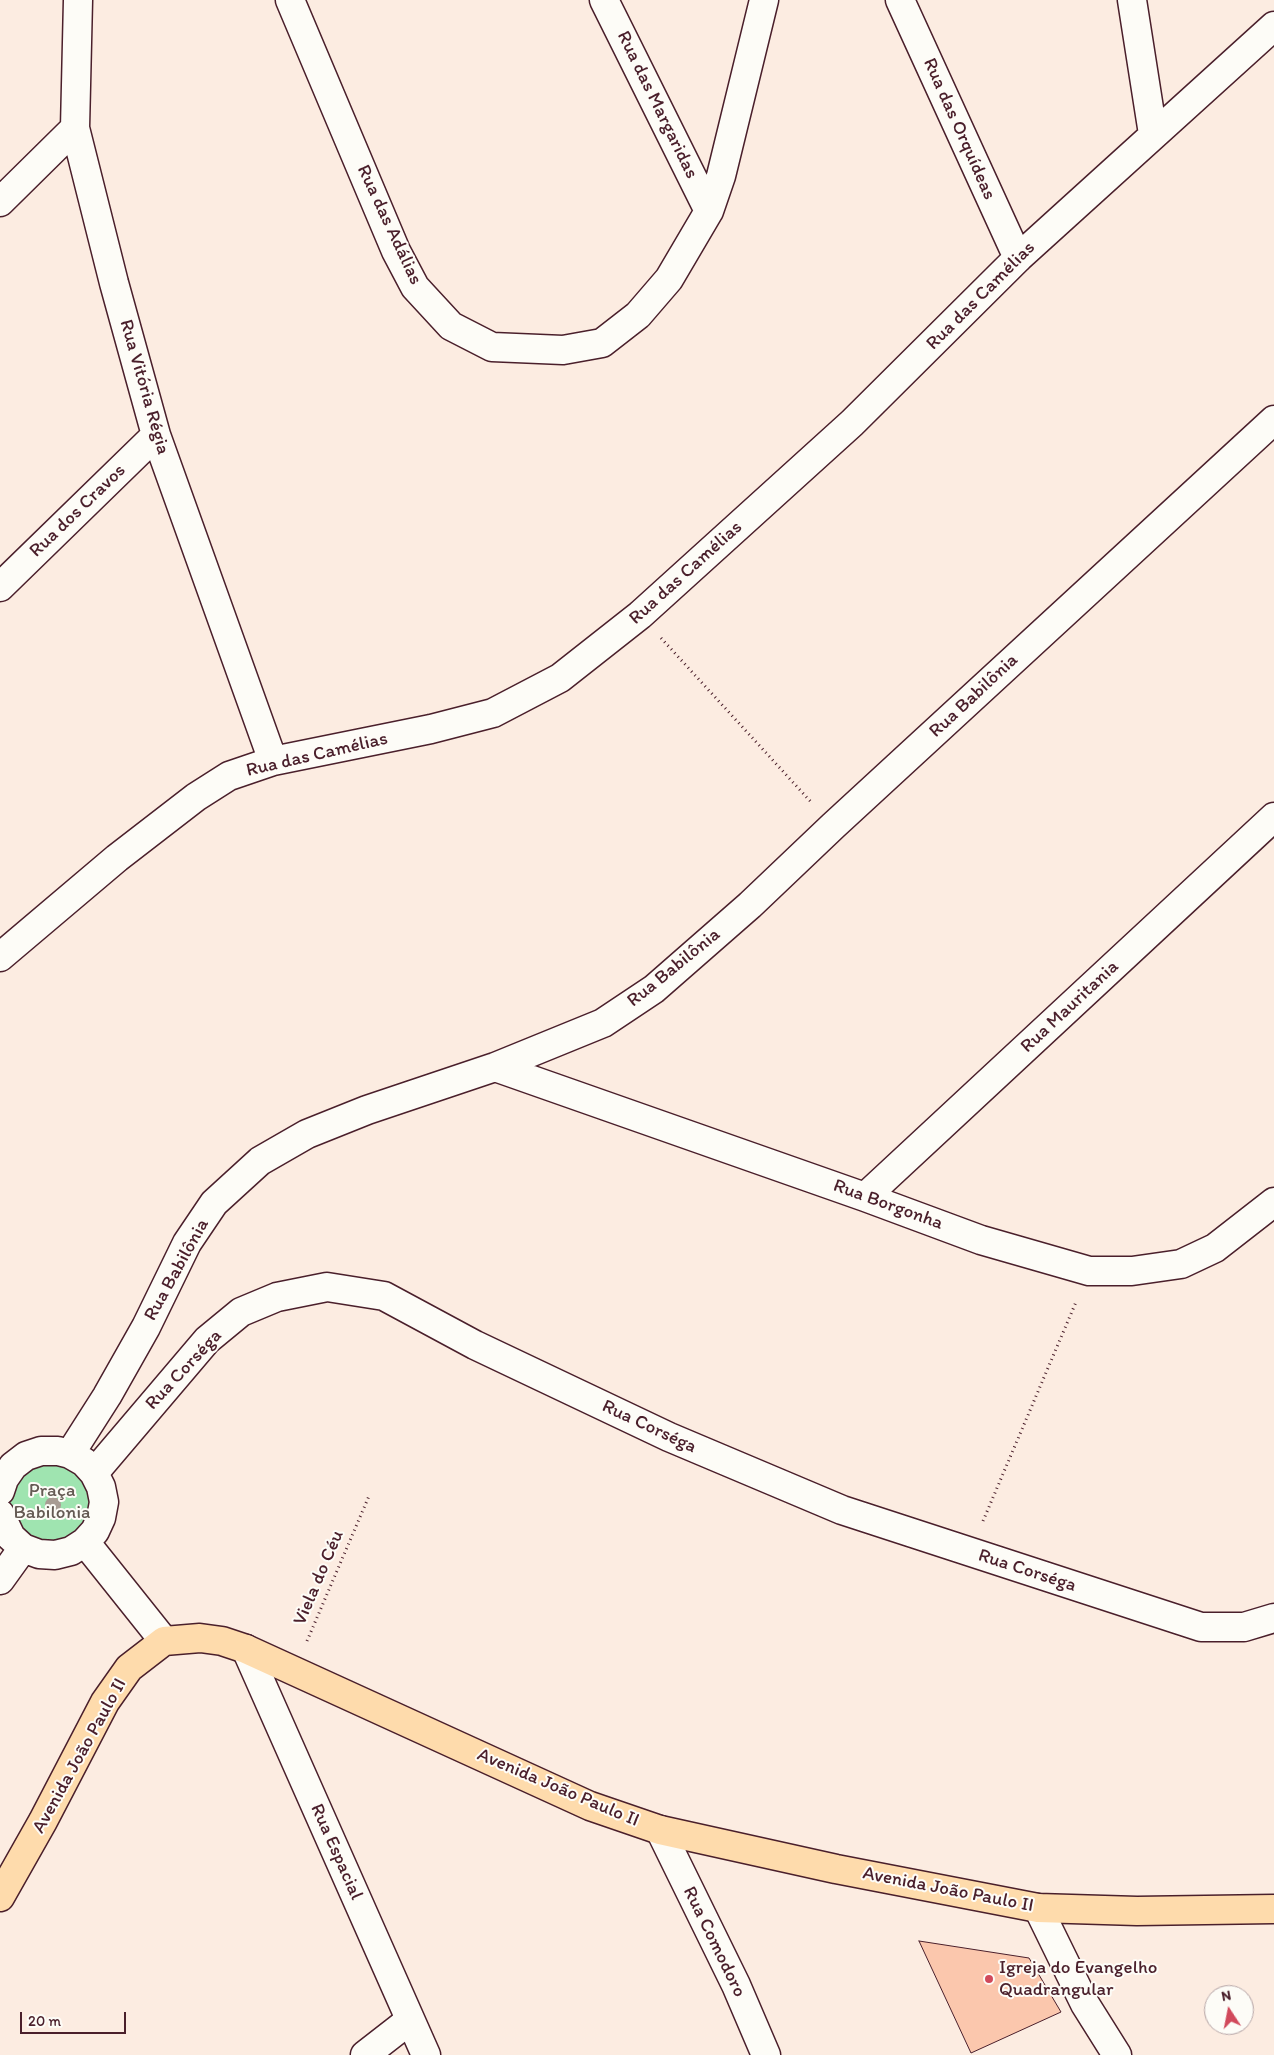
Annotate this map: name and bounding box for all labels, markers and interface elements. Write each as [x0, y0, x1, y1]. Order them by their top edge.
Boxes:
street label: Rua das Margaridas [611, 28, 703, 182]
street label: Rua das Orquídeas [918, 55, 1000, 203]
street label: Rua das Adálias [351, 162, 427, 288]
street label: Rua das Camélias [922, 237, 1040, 355]
street label: Rua Vitória Régia [114, 317, 174, 457]
street label: Rua dos Cravos [25, 459, 131, 563]
street label: Rua das Camélias [625, 516, 747, 630]
street label: Rua Babilônia [925, 649, 1023, 743]
street label: Rua das Camélias [244, 728, 390, 782]
street label: Rua Babilônia [623, 924, 725, 1012]
street label: Rua Mauritania [1016, 956, 1124, 1058]
street label: Rua Borgonha [830, 1175, 946, 1235]
street label: Rua Babilônia [140, 1215, 214, 1325]
street label: Rua Corséga [141, 1325, 227, 1415]
street label: Rua Corséga [598, 1395, 700, 1459]
park label: Praça Babilonia [14, 1480, 90, 1524]
street label: Viela do Céu [289, 1527, 349, 1629]
street label: Rua Corséga [975, 1544, 1079, 1598]
street label: Avenida João Paulo II [28, 1675, 132, 1837]
street label: Avenida João Paulo II [474, 1744, 642, 1832]
street label: Rua Espacial [305, 1800, 367, 1904]
street label: Avenida João Paulo II [861, 1862, 1035, 1918]
street label: Rua Comodoro [677, 1883, 751, 2001]
place label: Igreja do Evangelho Quadrangular [999, 1957, 1157, 2001]
marker: Igreja do Evangelho Quadrangular [983, 1973, 995, 1985]
north arrow [1204, 1985, 1254, 2035]
text: N [1220, 1987, 1232, 2005]
scale bar [22, 2002, 129, 2034]
text: 20 m [28, 2012, 61, 2030]

